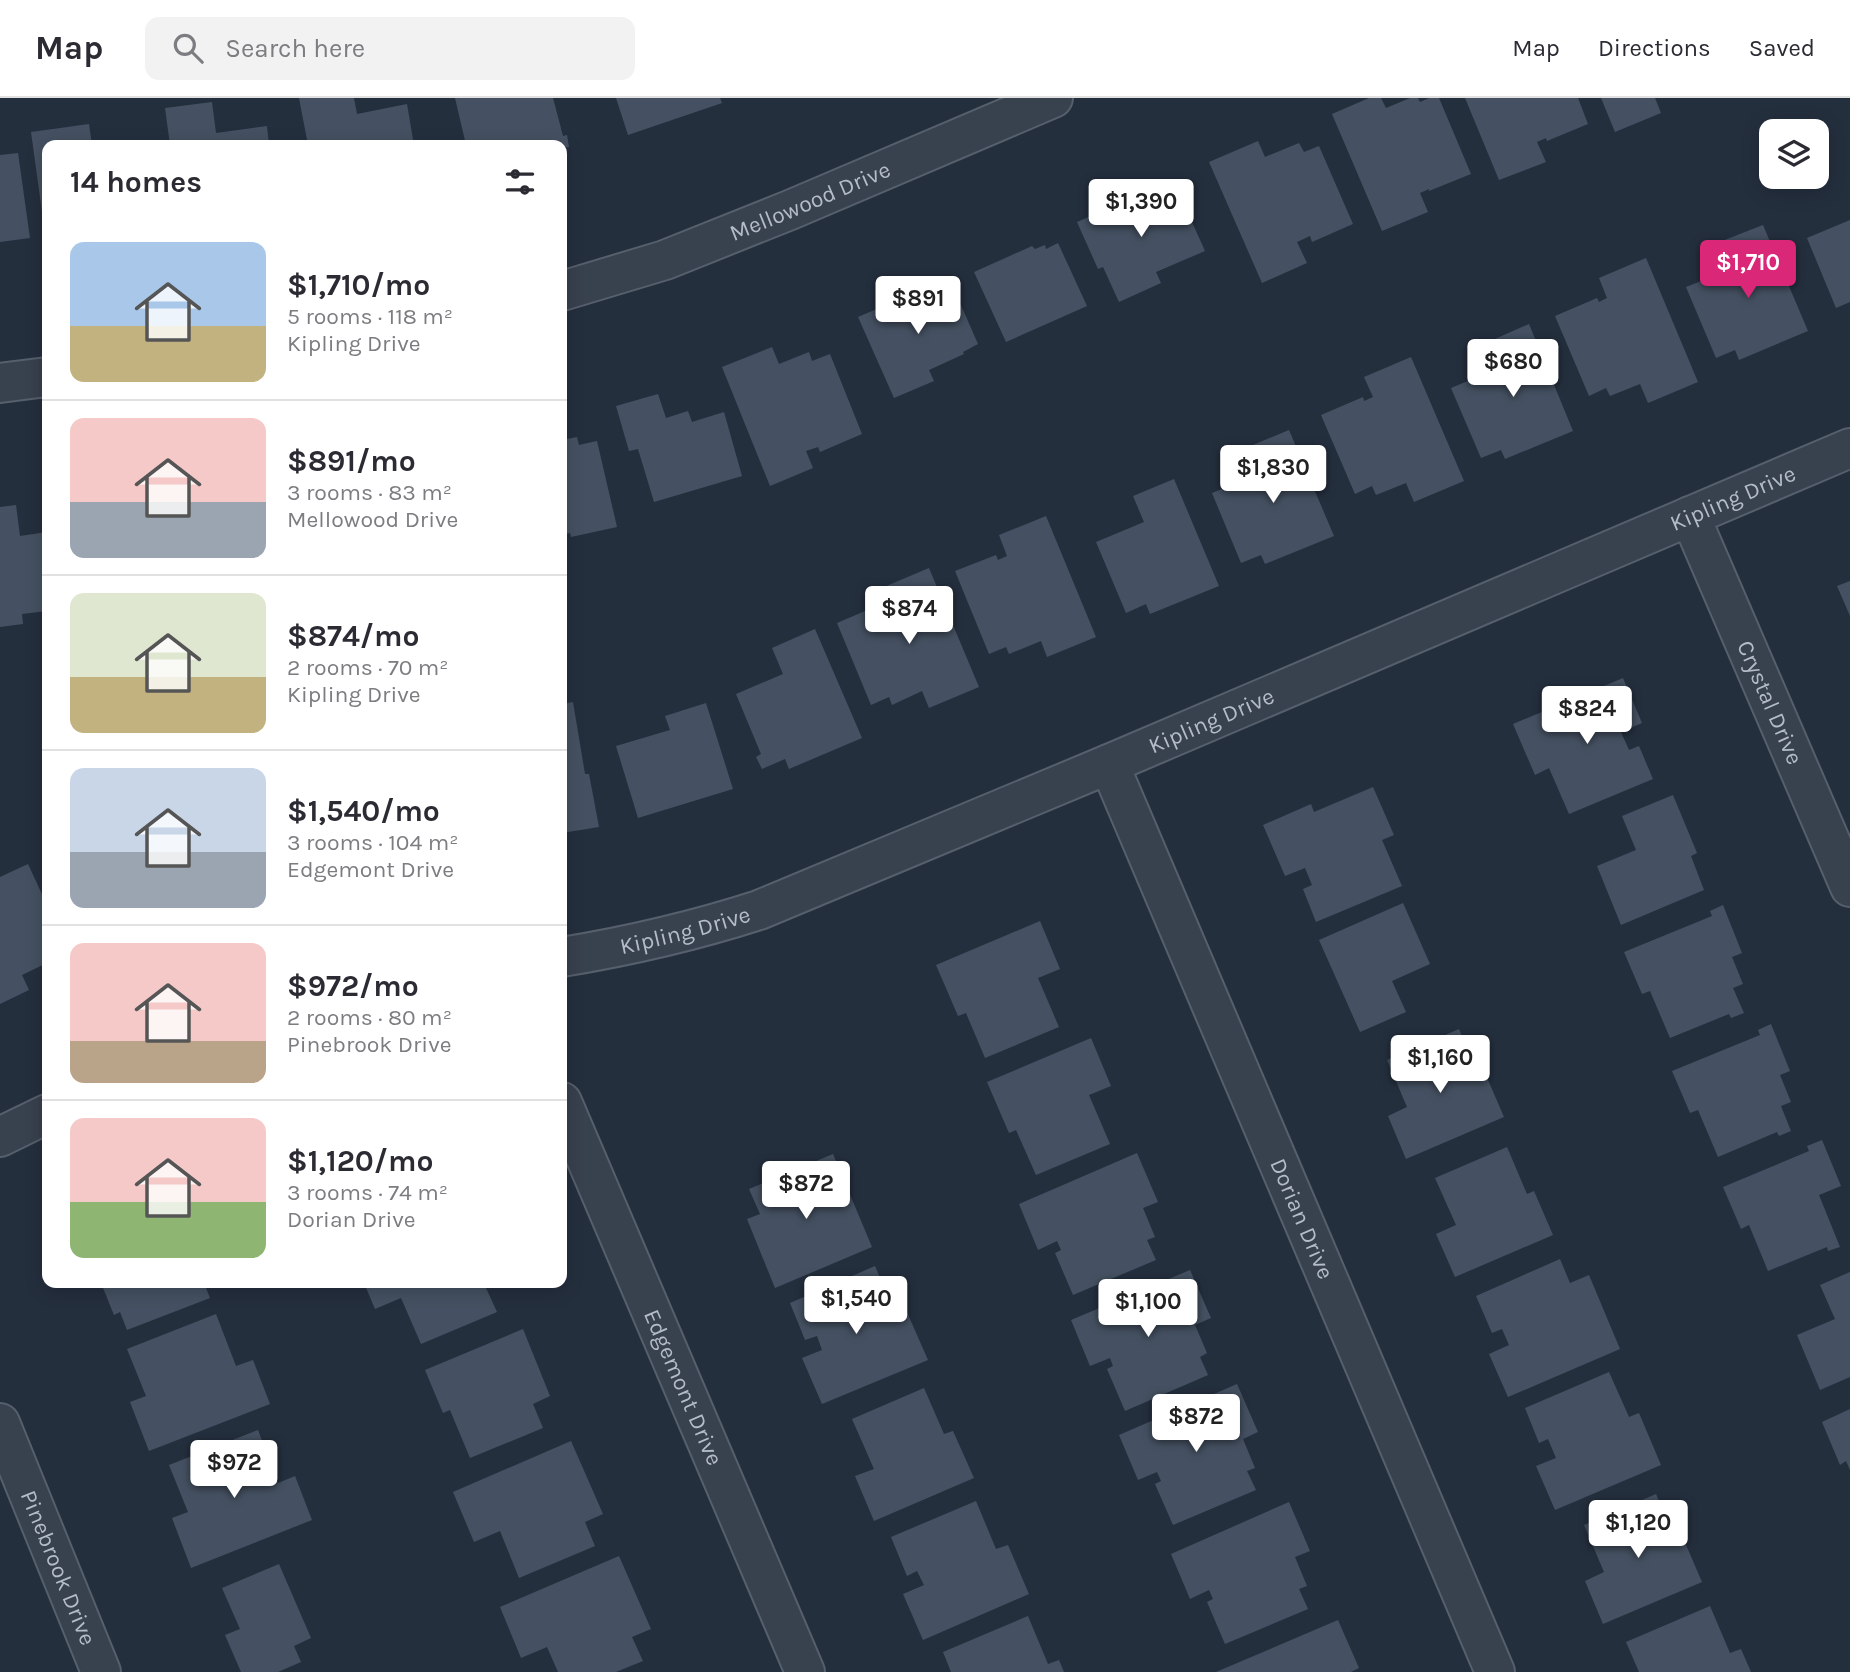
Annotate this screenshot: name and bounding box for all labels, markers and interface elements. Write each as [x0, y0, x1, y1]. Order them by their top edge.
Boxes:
search box [145, 17, 635, 80]
text: Map [35, 29, 103, 67]
icon: search [169, 29, 207, 67]
text: Search here [225, 33, 365, 64]
text: Map [1512, 34, 1560, 62]
text: Directions [1598, 34, 1711, 62]
text: Saved [1749, 34, 1815, 62]
map controls [1759, 119, 1829, 189]
button: layers [1759, 119, 1829, 189]
street label: Mellowood Drive [726, 155, 894, 246]
icon: filters [501, 163, 539, 201]
text: 14 homes [70, 164, 202, 200]
pin: $1,390 [1084, 180, 1198, 239]
text: $1,390 [1105, 188, 1177, 215]
pin: $1,710 [1691, 240, 1805, 300]
text: $1,710 [1716, 249, 1780, 276]
text: $1,710/mo [287, 267, 430, 303]
icon: home [126, 270, 210, 354]
pin: $891 [877, 276, 959, 336]
text: $891 [892, 285, 944, 312]
text: 5 rooms · 118 m² [287, 303, 453, 330]
text: Kipling Drive [287, 330, 421, 357]
pin: $680 [1472, 340, 1554, 399]
text: $680 [1483, 348, 1543, 375]
text: $891/mo [287, 443, 416, 479]
icon: home [126, 446, 210, 530]
pin: $1,830 [1216, 446, 1330, 505]
text: $1,830 [1236, 454, 1310, 481]
street label: Kipling Drive [1666, 459, 1800, 537]
text: 3 rooms · 83 m² [287, 479, 452, 506]
text: Mellowood Drive [287, 506, 458, 533]
pin: $874 [868, 587, 950, 646]
text: $874 [881, 595, 937, 622]
text: $874/mo [287, 618, 419, 654]
icon: home [126, 621, 210, 705]
street label: Crystal Drive [1732, 636, 1809, 768]
text: 2 rooms · 70 m² [287, 654, 449, 681]
text: Kipling Drive [287, 681, 421, 708]
street label: Kipling Drive [1144, 682, 1278, 759]
pin: $824 [1546, 686, 1628, 746]
text: $824 [1558, 695, 1616, 722]
text: $1,540/mo [287, 793, 440, 829]
icon: home [126, 796, 210, 880]
text: 3 rooms · 104 m² [287, 829, 458, 856]
text: Edgemont Drive [287, 856, 454, 883]
street label: Kipling Drive [617, 900, 754, 960]
text: $972/mo [287, 968, 419, 1004]
icon: home [126, 971, 210, 1055]
text: 2 rooms · 80 m² [287, 1004, 452, 1031]
text: Pinebrook Drive [287, 1031, 452, 1058]
pin: $1,160 [1383, 1035, 1497, 1095]
text: $1,160 [1407, 1044, 1473, 1071]
text: $1,120/mo [287, 1143, 433, 1179]
icon: home [126, 1146, 210, 1230]
street label: Dorian Drive [1265, 1154, 1340, 1283]
pin: $872 [765, 1162, 847, 1221]
text: $872 [778, 1170, 834, 1197]
text: 3 rooms · 74 m² [287, 1179, 448, 1206]
text: Dorian Drive [287, 1206, 416, 1233]
pin: $1,540 [799, 1276, 913, 1336]
pin: $1,100 [1091, 1280, 1205, 1339]
text: $1,540 [820, 1285, 892, 1312]
text: $1,100 [1114, 1288, 1182, 1315]
street label: Edgemont Drive [638, 1305, 729, 1469]
pin: $872 [1155, 1394, 1237, 1454]
text: $872 [1168, 1403, 1224, 1430]
pin: $972 [193, 1440, 275, 1500]
text: $972 [206, 1449, 262, 1476]
street label: Pinebrook Drive [15, 1486, 102, 1649]
pin: $1,120 [1581, 1500, 1695, 1560]
text: $1,120 [1605, 1509, 1671, 1536]

